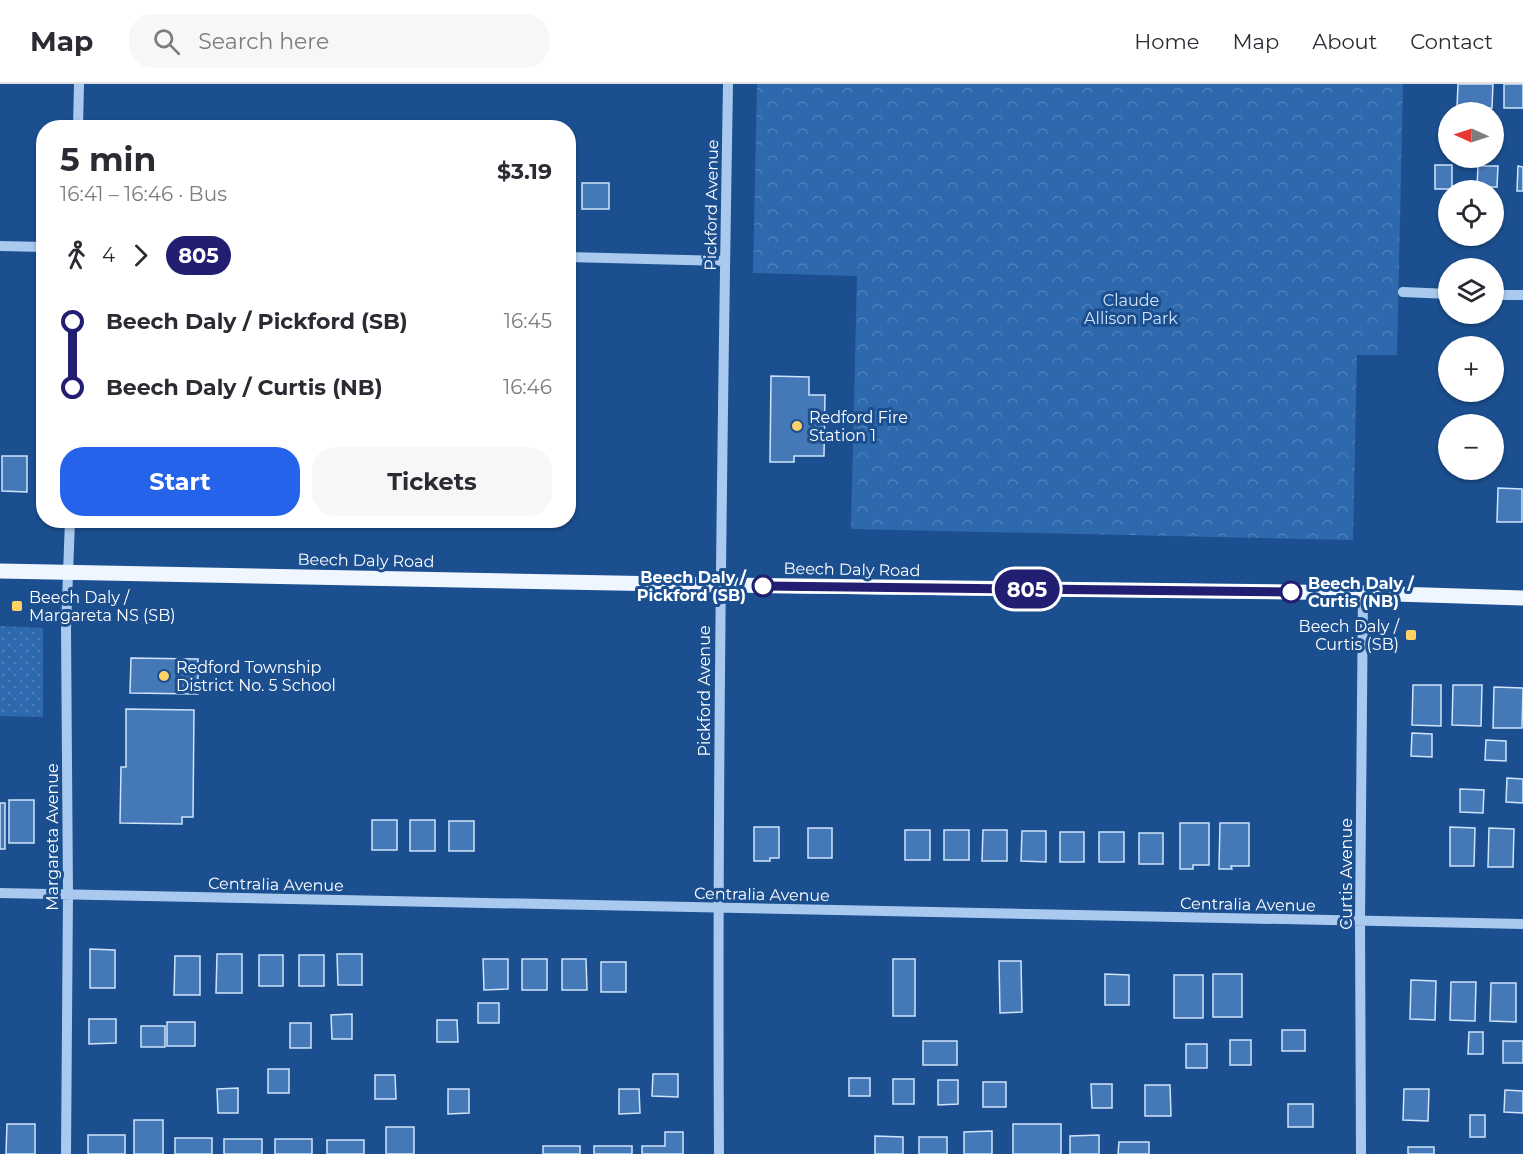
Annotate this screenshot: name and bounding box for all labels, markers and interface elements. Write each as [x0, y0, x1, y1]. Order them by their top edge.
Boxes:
search box [129, 14, 549, 68]
text: Map [30, 24, 93, 58]
icon: search [150, 25, 183, 58]
text: Search here [198, 28, 329, 55]
text: Home [1134, 29, 1199, 54]
text: Map [1232, 29, 1279, 54]
text: About [1312, 29, 1377, 54]
text: Contact [1410, 29, 1493, 54]
north arrow [1438, 102, 1504, 168]
map controls [1438, 102, 1504, 480]
text: 5 min [60, 139, 156, 179]
street label: Pickford Avenue [701, 139, 722, 271]
text: $3.19 [497, 158, 552, 185]
button: locate [1438, 180, 1504, 246]
text: 16:41 – 16:46 · Bus [60, 182, 227, 206]
icon: walk [60, 239, 93, 272]
icon: forward [124, 239, 157, 272]
text: 4 [102, 243, 115, 267]
text: 805 [178, 243, 219, 268]
button: layers [1438, 258, 1504, 324]
park label: Claude Allison Park [1084, 291, 1178, 328]
text: Beech Daly / Pickford (SB) [106, 308, 408, 335]
text: 16:45 [504, 309, 552, 333]
button: + [1438, 336, 1504, 402]
text: Beech Daly / Curtis (NB) [106, 374, 383, 401]
text: 16:46 [503, 375, 552, 399]
place label: Redford Fire Station 1 [809, 408, 908, 445]
button: − [1438, 414, 1504, 480]
marker: Redford Fire Station 1 [790, 419, 804, 433]
button: Start [60, 447, 300, 516]
button: Tickets [312, 447, 552, 516]
street label: Beech Daly Road [297, 550, 435, 571]
street label: Beech Daly Road [783, 559, 921, 580]
place label: Beech Daly / Pickford (SB) [637, 568, 747, 605]
line badge: 805 [992, 570, 1062, 608]
place label: Beech Daly / Curtis (NB) [1308, 574, 1414, 611]
marker: Beech Daly / Pickford (SB) [752, 575, 774, 597]
text: 805 [1007, 577, 1047, 602]
marker: Beech Daly / Curtis (NB) [1280, 581, 1302, 603]
place label: Beech Daly / Margareta NS (SB) [29, 588, 176, 625]
marker: Beech Daly / Margareta NS (SB) [10, 599, 24, 613]
place label: Beech Daly / Curtis (SB) [1299, 617, 1400, 654]
street label: Pickford Avenue [695, 625, 714, 757]
marker: Beech Daly / Curtis (SB) [1404, 628, 1418, 642]
place label: Redford Township District No. 5 School [176, 658, 336, 695]
marker: Redford Township District No. 5 School [157, 669, 171, 683]
street label: Margareta Avenue [43, 763, 62, 911]
street label: Curtis Avenue [1337, 818, 1356, 930]
street label: Centralia Avenue [208, 874, 344, 895]
street label: Centralia Avenue [694, 884, 830, 905]
street label: Centralia Avenue [1180, 894, 1316, 915]

